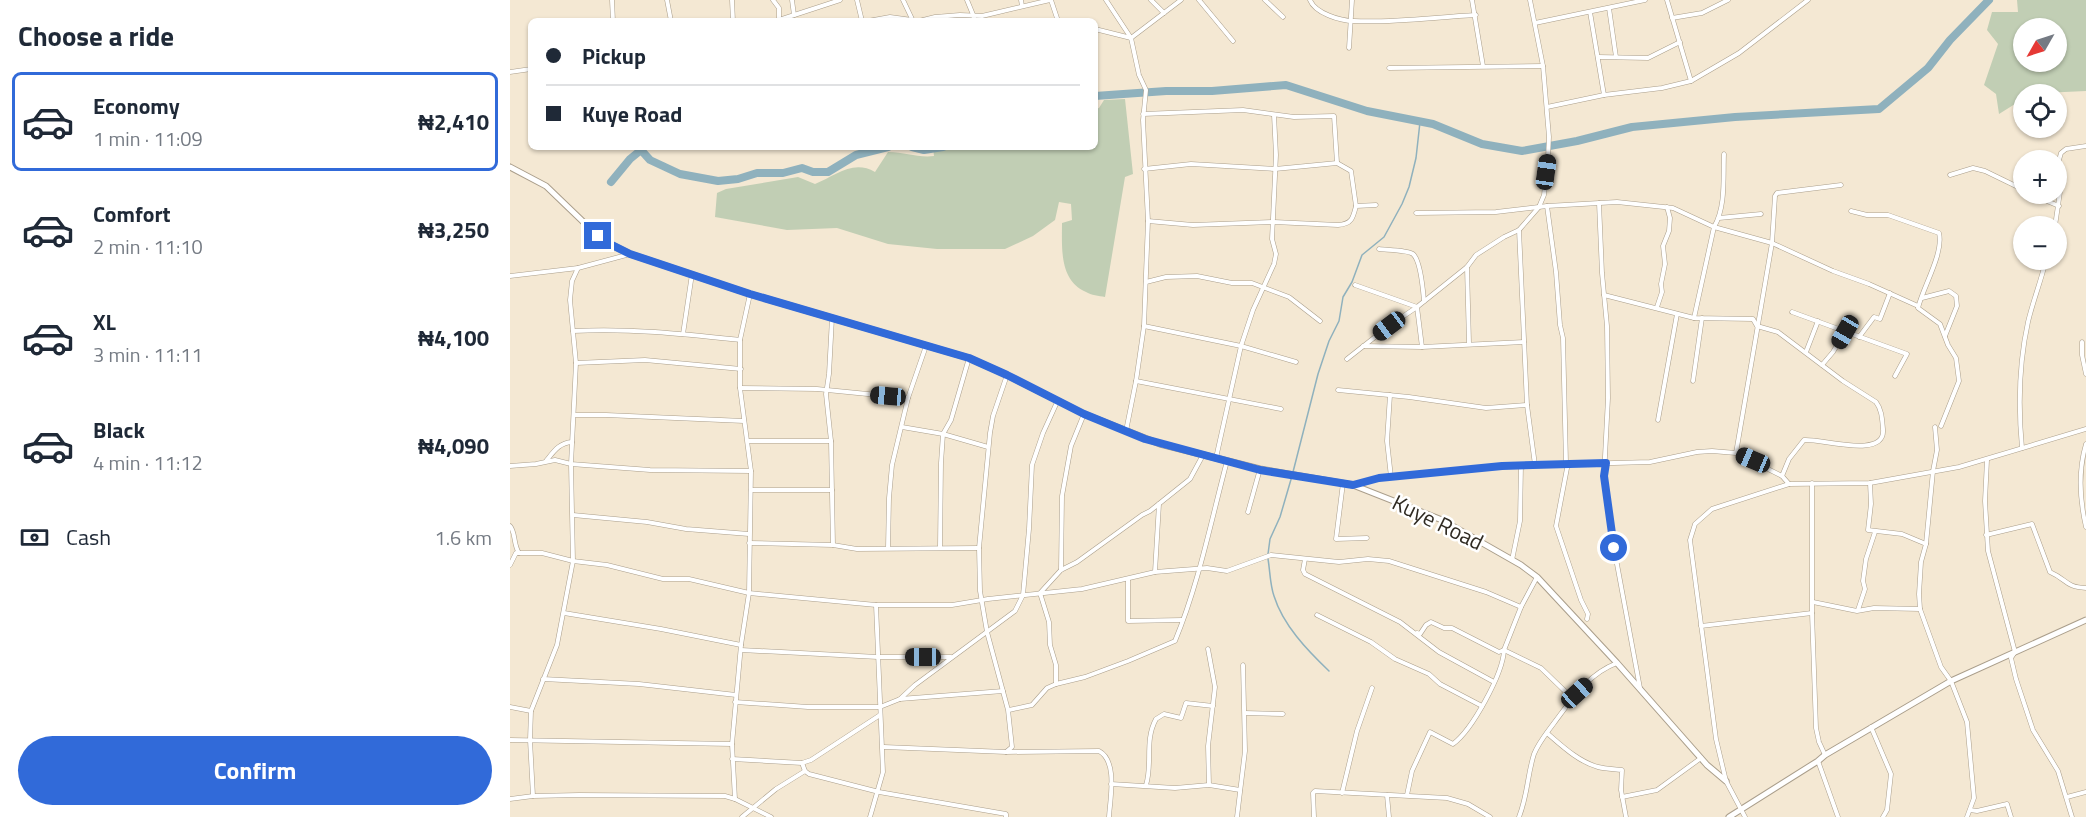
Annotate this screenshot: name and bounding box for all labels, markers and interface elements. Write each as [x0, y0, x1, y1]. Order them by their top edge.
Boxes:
text: Choose a ride [18, 15, 174, 56]
north arrow [2013, 18, 2067, 72]
map controls [2013, 18, 2067, 270]
text: Pickup [582, 39, 646, 73]
button: locate [2013, 84, 2067, 138]
text: Economy [93, 89, 180, 123]
icon: car [21, 95, 75, 149]
text: Kuye Road [582, 97, 682, 131]
text: ₦2,410 [418, 105, 489, 139]
text: 1 min · 11:09 [93, 123, 203, 154]
button: + [2013, 150, 2067, 204]
car [1535, 153, 1557, 191]
text: Comfort [93, 197, 171, 231]
icon: car [21, 203, 75, 257]
text: ₦3,250 [418, 213, 489, 247]
button: − [2013, 216, 2067, 270]
route end [584, 222, 611, 249]
text: 2 min · 11:10 [93, 231, 203, 262]
text: XL [93, 305, 116, 339]
car [1369, 308, 1409, 344]
icon: car [21, 311, 75, 365]
car [1828, 312, 1862, 352]
text: ₦4,100 [418, 321, 489, 355]
text: 3 min · 11:11 [93, 339, 203, 370]
car [869, 385, 907, 407]
text: Black [93, 413, 145, 447]
icon: car [21, 419, 75, 473]
text: ₦4,090 [418, 429, 489, 463]
car [1733, 445, 1773, 475]
text: 4 min · 11:12 [93, 447, 203, 478]
street label: Kuye Road [1387, 485, 1489, 559]
text: Cash [66, 520, 111, 554]
icon: cash [18, 521, 51, 554]
text: 1.6 km [435, 522, 492, 553]
route start [1600, 534, 1627, 561]
car [905, 648, 941, 666]
car [1558, 674, 1596, 712]
button: Confirm [18, 736, 492, 805]

